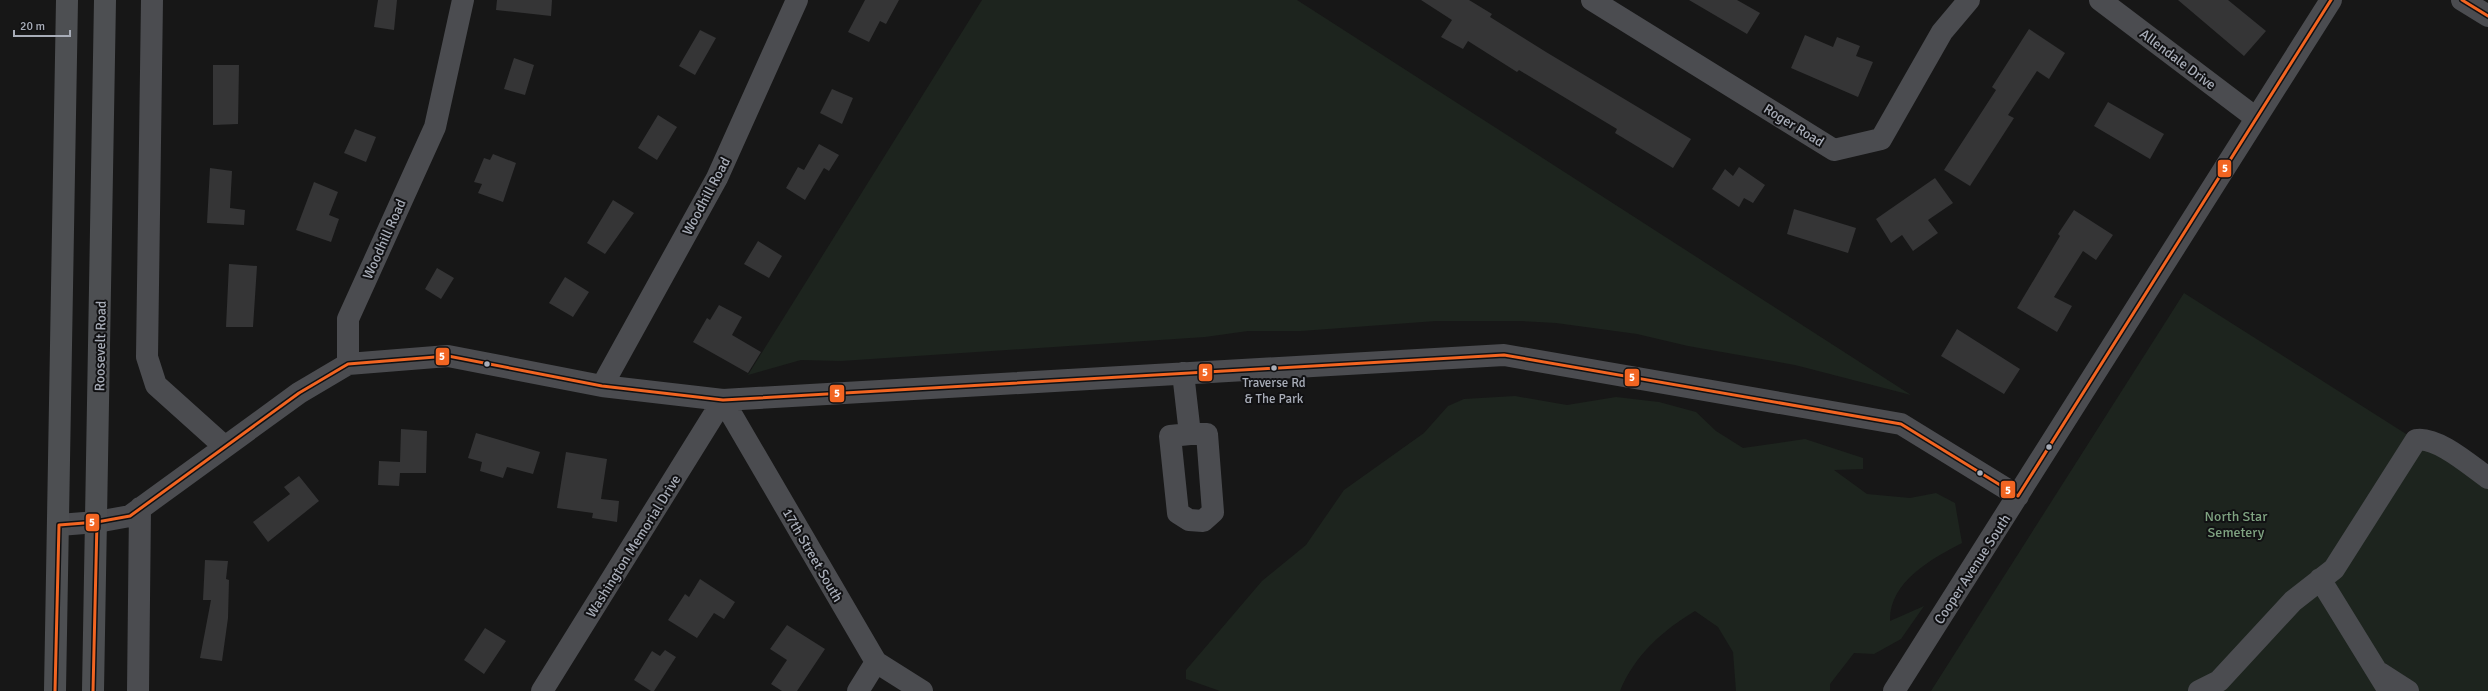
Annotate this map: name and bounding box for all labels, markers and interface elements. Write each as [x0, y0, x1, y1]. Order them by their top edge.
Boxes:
scale bar [14, 12, 70, 38]
text: 20 m [20, 19, 45, 34]
street label: Allendale Drive [2136, 25, 2219, 94]
street label: Roger Road [1760, 100, 1827, 151]
street label: Woodhill Road [679, 154, 734, 238]
line badge: 5 [2217, 159, 2232, 178]
text: 5 [2222, 162, 2228, 175]
street label: Woodhill Road [359, 197, 410, 282]
street label: Roosevelt Road [91, 300, 110, 392]
line badge: 5 [435, 347, 450, 366]
text: 5 [439, 350, 445, 363]
unlabelled marker [482, 359, 492, 369]
line badge: 5 [1198, 363, 1213, 382]
marker: Traverse Rd & The Park [1269, 363, 1279, 373]
text: 5 [1202, 366, 1208, 379]
line badge: 5 [1624, 368, 1640, 387]
text: 5 [1629, 371, 1635, 384]
place label: Traverse Rd & The Park [1242, 375, 1306, 407]
line badge: 5 [829, 384, 845, 403]
text: 5 [834, 387, 840, 400]
unlabelled marker [2044, 442, 2054, 452]
unlabelled marker [1975, 468, 1985, 478]
street label: Washington Memorial Drive [582, 472, 684, 621]
line badge: 5 [2000, 480, 2016, 499]
text: 5 [2005, 484, 2011, 497]
street label: 17th Street South [779, 505, 846, 605]
park label: North Star Semetery [2205, 508, 2268, 541]
street label: Cooper Avenue South [1931, 511, 2014, 627]
line badge: 5 [85, 513, 100, 532]
text: 5 [89, 516, 95, 529]

